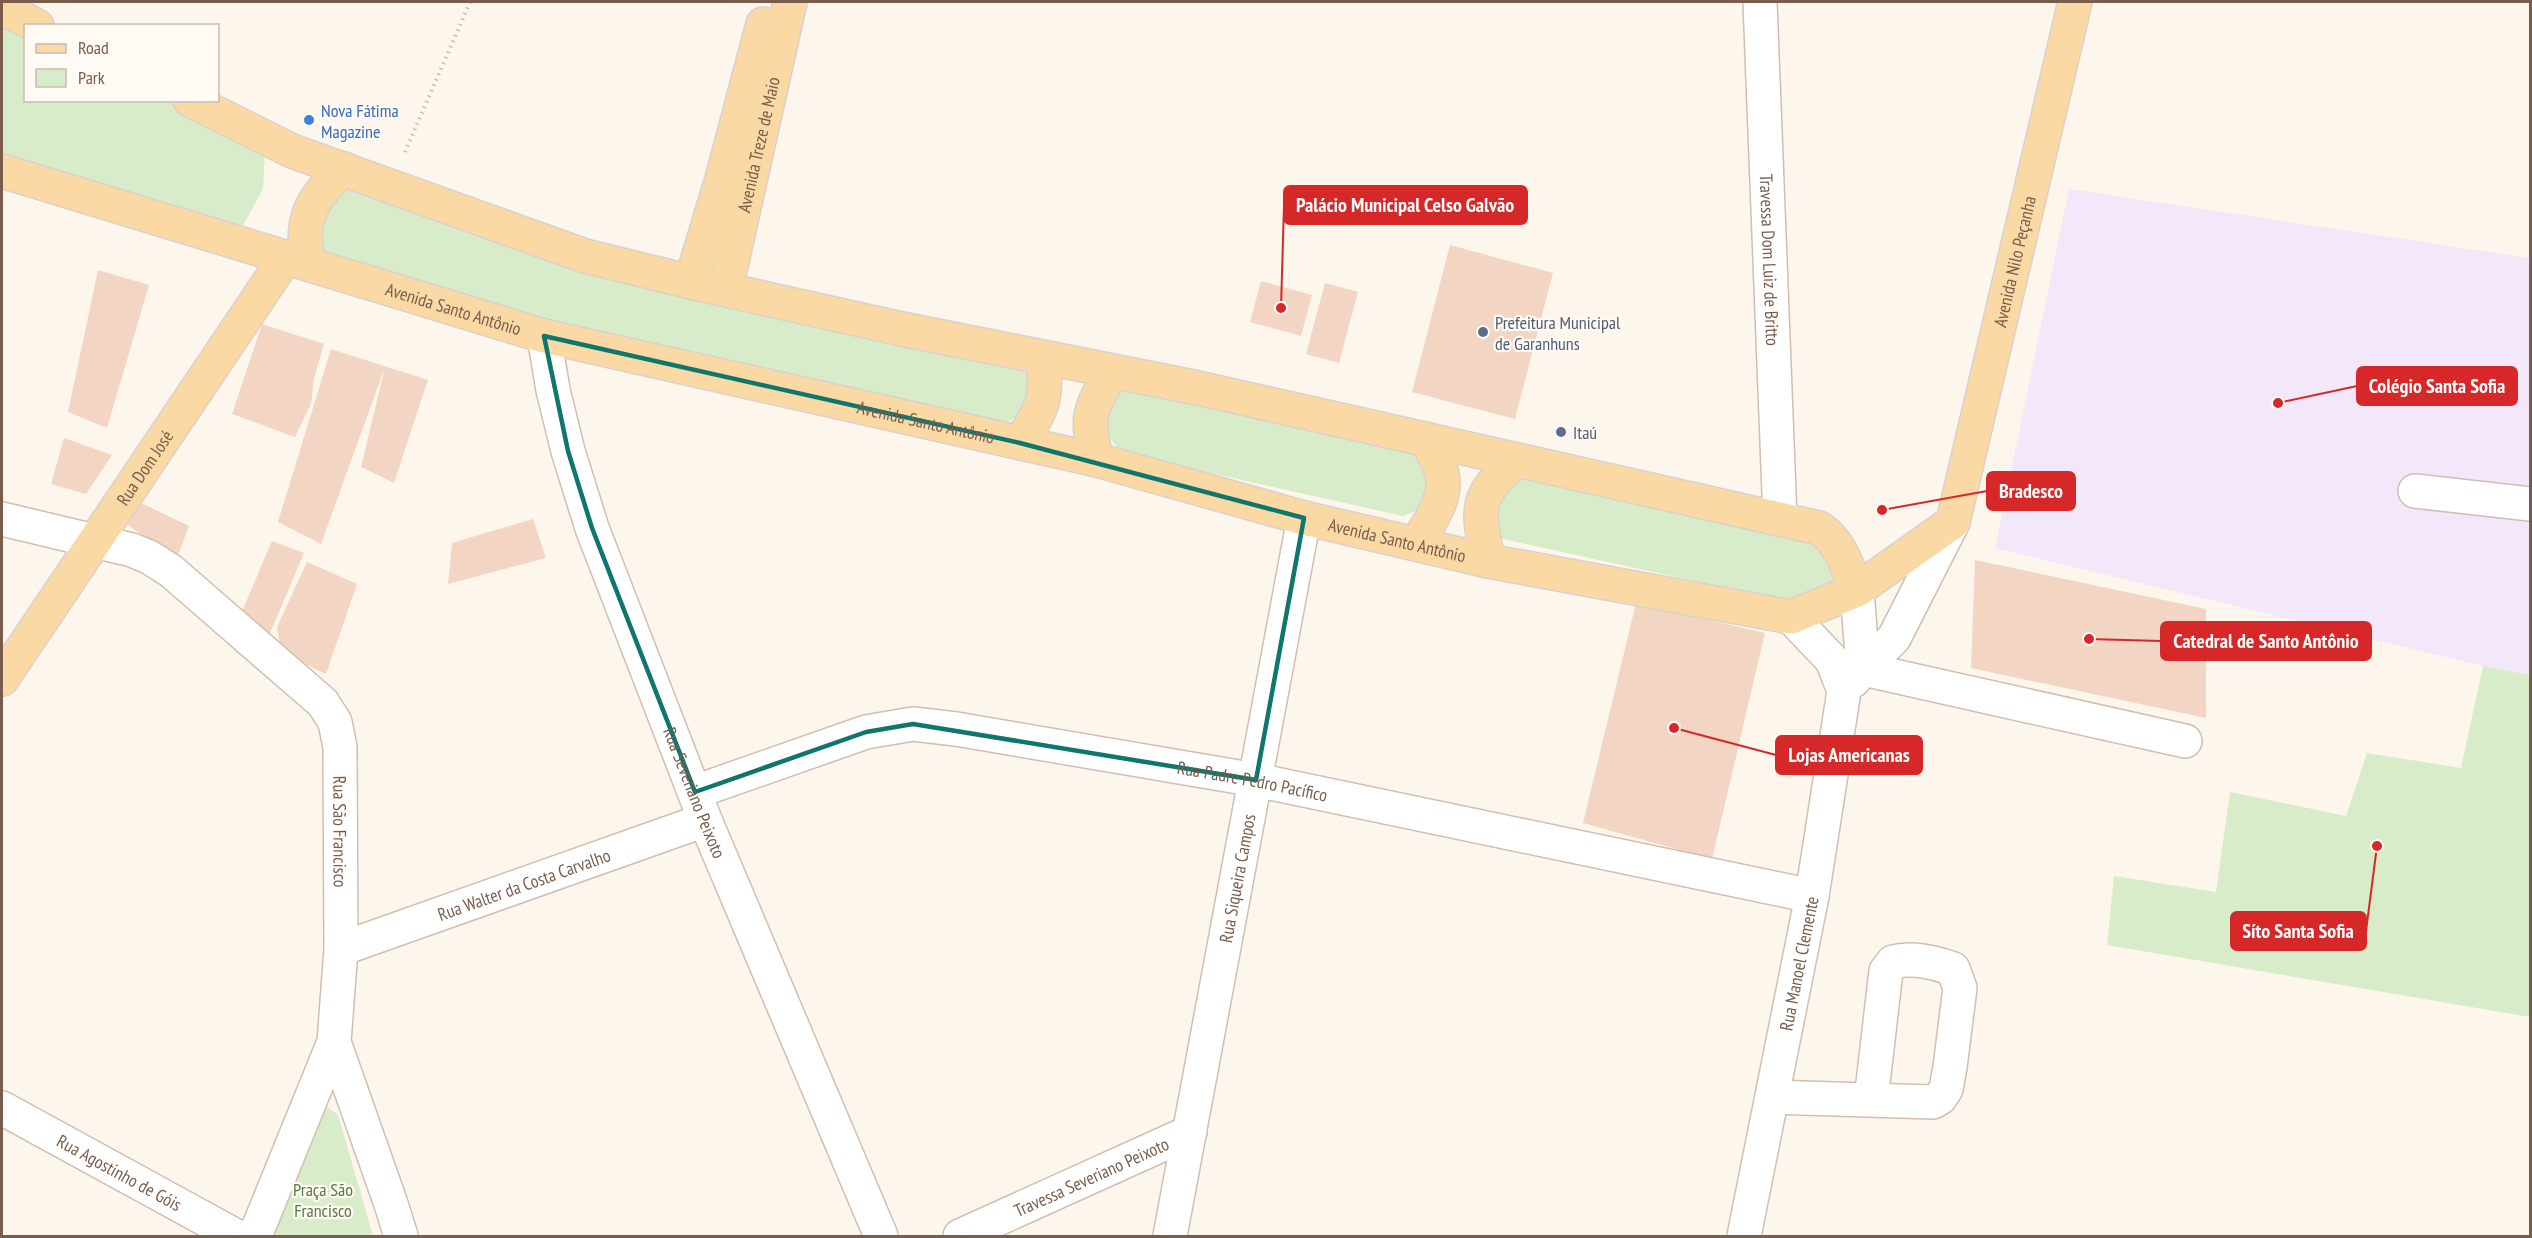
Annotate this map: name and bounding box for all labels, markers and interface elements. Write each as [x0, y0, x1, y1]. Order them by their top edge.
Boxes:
legend [24, 24, 219, 102]
text: Road [78, 36, 109, 59]
text: Park [78, 66, 105, 89]
street label: Avenida Treze de Maio [732, 74, 784, 215]
place label: Nova Fátima Magazine [321, 99, 399, 143]
marker: Nova Fátima Magazine [302, 113, 316, 127]
street label: Travessa Dom Luiz de Britto [1755, 173, 1785, 346]
callout: Palácio Municipal Celso Galvão [1284, 186, 1527, 224]
text: Palácio Municipal Celso Galvão [1296, 192, 1514, 218]
street label: Avenida Nilo Peçanha [1988, 194, 2041, 329]
street label: Avenida Santo Antônio [383, 277, 524, 340]
place label: Prefeitura Municipal de Garanhuns [1495, 311, 1621, 355]
marker: Prefeitura Municipal de Garanhuns [1476, 325, 1490, 339]
callout: Colégio Santa Sofia [2357, 367, 2517, 405]
text: Colégio Santa Sofia [2369, 373, 2505, 399]
street label: Avenida Santo Antônio [855, 395, 997, 448]
place label: Itaú [1573, 421, 1597, 444]
street label: Rua Dom José [111, 425, 178, 510]
marker: Itaú [1554, 425, 1568, 439]
callout: Bradesco [1987, 472, 2075, 510]
text: Bradesco [1999, 478, 2063, 504]
street label: Avenida Santo Antônio [1326, 513, 1468, 567]
callout: Catedral de Santo Antônio [2161, 622, 2371, 660]
text: Catedral de Santo Antônio [2173, 628, 2359, 654]
street label: Rua Severiano Peixoto [659, 724, 731, 862]
callout: Lojas Americanas [1776, 736, 1922, 774]
text: Lojas Americanas [1788, 742, 1910, 768]
street label: Rua Padre Pedro Pacífico [1175, 755, 1330, 806]
street label: Rua São Francisco [329, 776, 352, 888]
street label: Rua Siqueira Campos [1213, 812, 1260, 945]
street label: Rua Walter da Costa Carvalho [434, 843, 614, 925]
street label: Rua Manoel Clemente [1774, 894, 1823, 1033]
callout: Síto Santa Sofia [2231, 912, 2366, 950]
text: Síto Santa Sofia [2242, 918, 2354, 944]
street label: Rua Agostinho de Góis [53, 1129, 186, 1216]
street label: Travessa Severiano Peixoto [1010, 1132, 1172, 1222]
park label: Praça São Francisco [293, 1178, 353, 1222]

